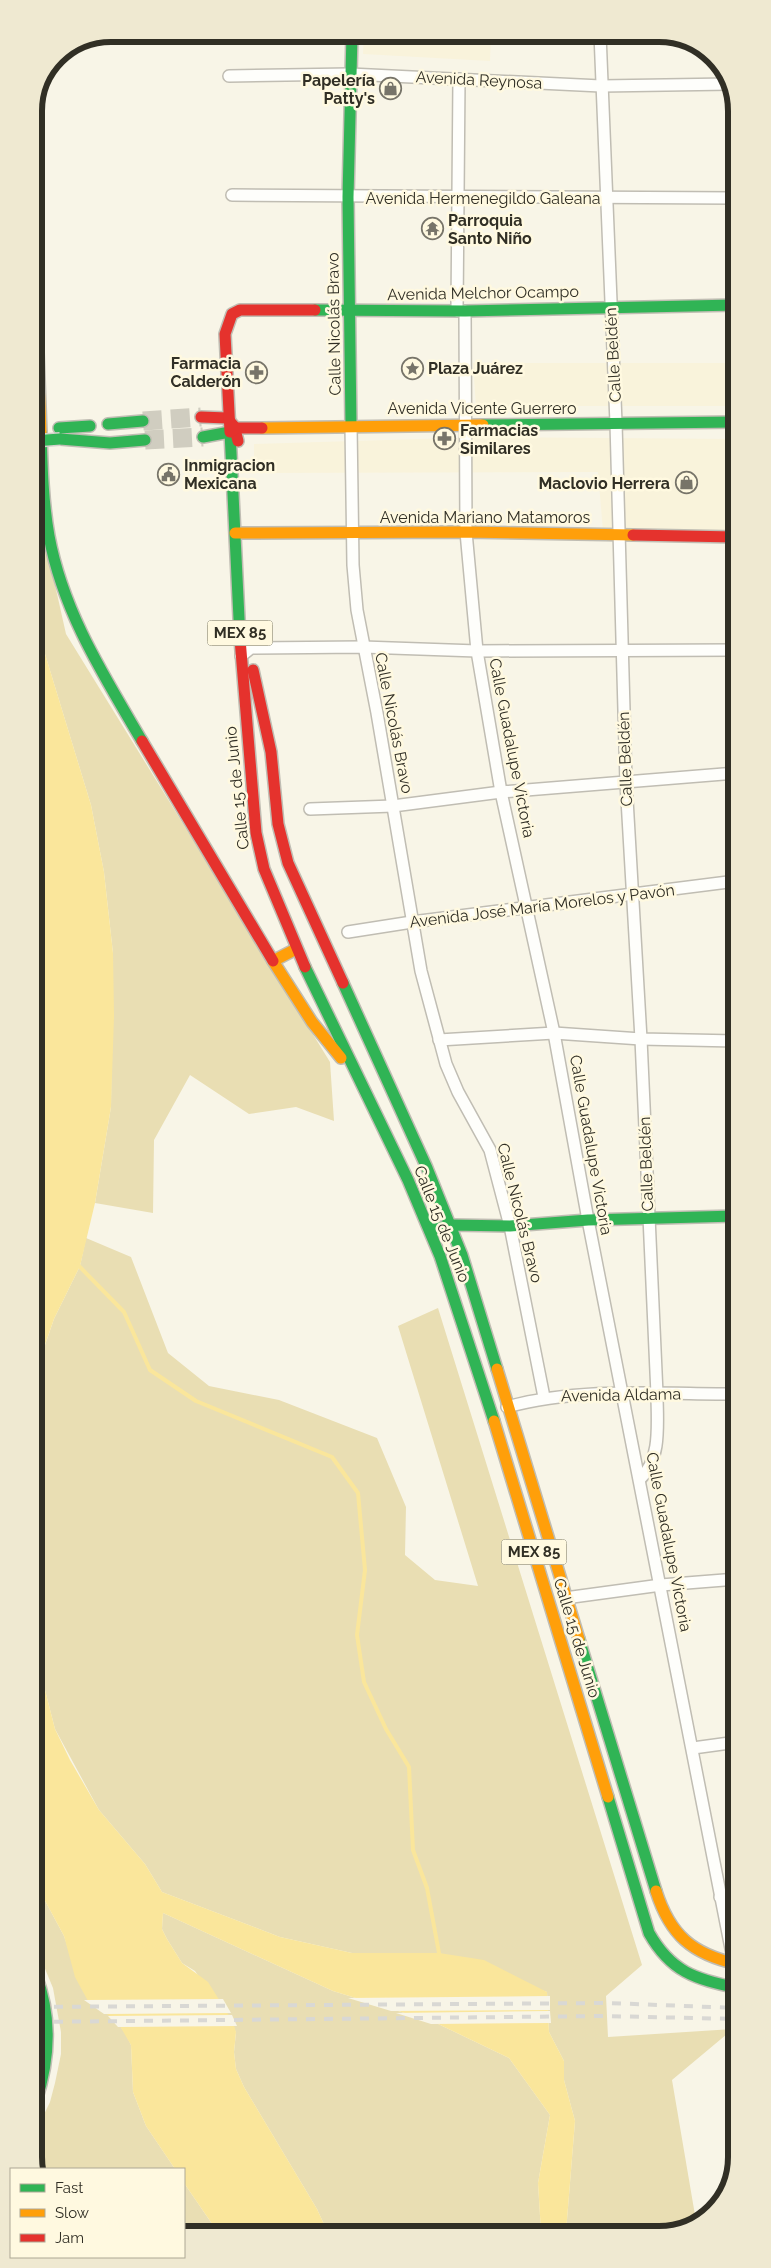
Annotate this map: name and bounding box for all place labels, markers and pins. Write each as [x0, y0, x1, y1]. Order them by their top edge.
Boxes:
place label: Papelería Patty's [302, 71, 375, 108]
shop icon: Papelería Patty's [379, 77, 403, 101]
place label: Parroquia Santo Niño [448, 211, 532, 248]
temple icon: Parroquia Santo Niño [420, 217, 444, 241]
place label: Farmacia Calderón [170, 354, 241, 391]
place icon: Plaza Juárez [400, 356, 424, 380]
place label: Plaza Juárez [428, 359, 523, 378]
pharmacy icon: Farmacia Calderón [245, 360, 269, 384]
place label: Farmacias Similares [460, 421, 538, 458]
pharmacy icon: Farmacias Similares [432, 427, 456, 451]
place label: Inmigracion Mexicana [184, 456, 275, 493]
public building icon: Inmigracion Mexicana [156, 462, 180, 486]
shop icon: Maclovio Herrera [674, 471, 698, 495]
place label: Maclovio Herrera [539, 474, 670, 493]

